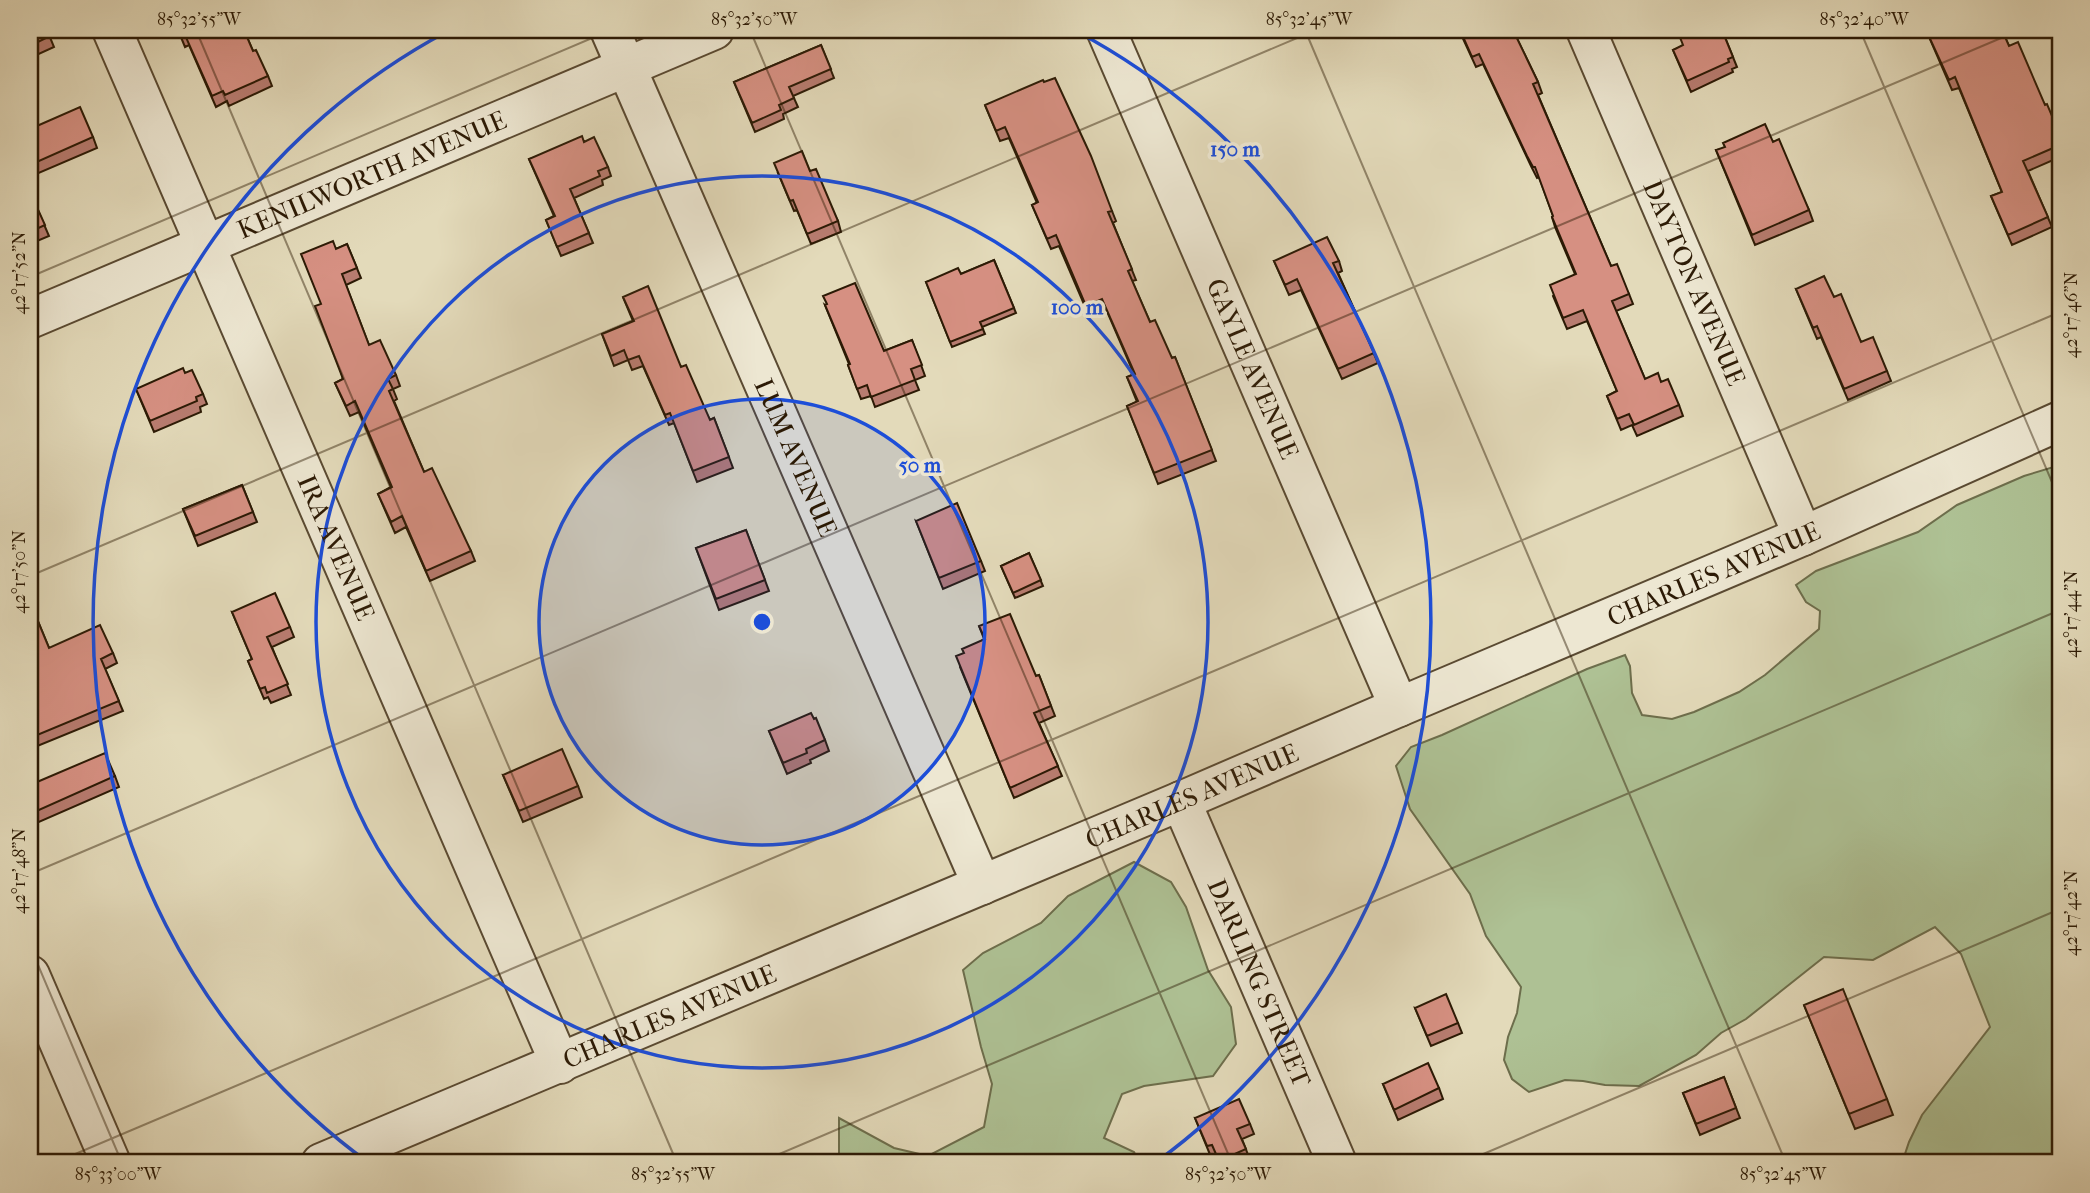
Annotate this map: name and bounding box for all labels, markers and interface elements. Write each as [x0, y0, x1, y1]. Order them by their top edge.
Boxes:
text: 85°32'55"W [157, 9, 242, 30]
text: 85°32'50"W [711, 9, 798, 30]
text: 85°32'45"W [1266, 9, 1354, 30]
text: 85°32'40"W [1819, 9, 1910, 30]
street label: KENILWORTH AVENUE [233, 104, 511, 246]
text: 150 m [1210, 137, 1261, 161]
street label: DAYTON AVENUE [1636, 176, 1752, 390]
text: 42°17'52"N [9, 231, 30, 315]
text: 42°17'46"N [2061, 271, 2082, 358]
street label: GAYLE AVENUE [1199, 274, 1305, 464]
text: 100 m [1051, 295, 1104, 319]
street label: LUM AVENUE [748, 374, 843, 541]
text: 50 m [899, 453, 942, 477]
street label: IRA AVENUE [291, 470, 381, 625]
street label: CHARLES AVENUE [1603, 515, 1825, 633]
text: 42°17'50"N [9, 530, 30, 614]
text: 42°17'44"N [2061, 570, 2082, 658]
centre of rings [750, 610, 774, 634]
street label: CHARLES AVENUE [1081, 737, 1303, 855]
text: 42°17'48"N [9, 828, 30, 914]
text: 42°17'42"N [2061, 870, 2082, 956]
street label: DARLING STREET [1200, 874, 1318, 1092]
street label: CHARLES AVENUE [558, 958, 781, 1075]
text: 85°33'00"W [75, 1164, 163, 1185]
text: 85°32'55"W [631, 1164, 716, 1185]
text: 85°32'50"W [1185, 1164, 1272, 1185]
text: 85°32'45"W [1740, 1164, 1828, 1185]

